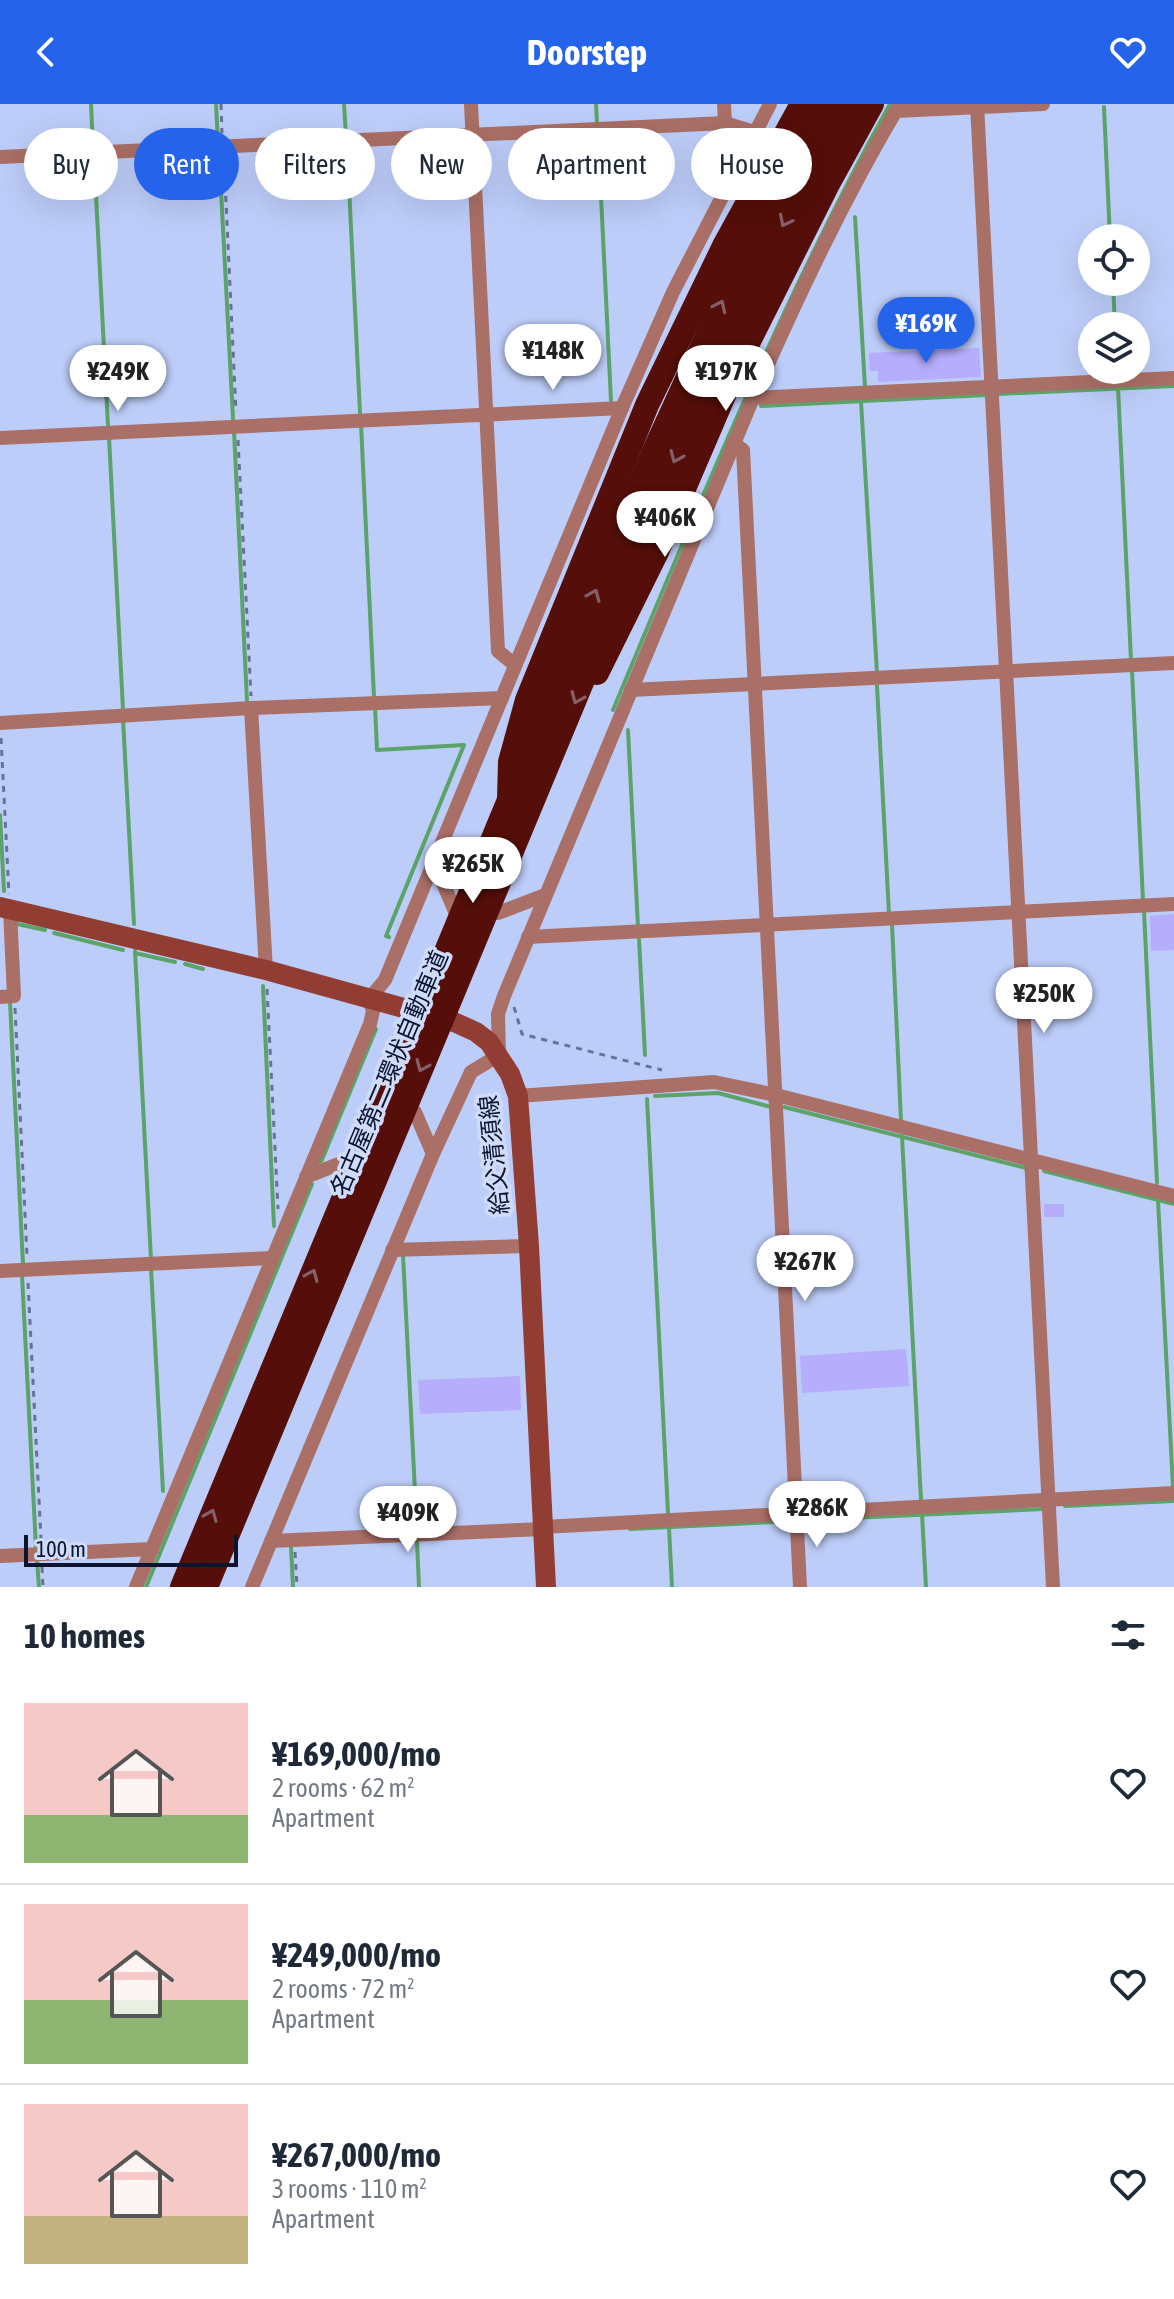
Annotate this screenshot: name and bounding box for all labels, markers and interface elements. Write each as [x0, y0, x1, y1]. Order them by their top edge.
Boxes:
icon: back [24, 30, 68, 74]
icon: heart [1106, 30, 1150, 74]
text: Doorstep [527, 31, 647, 73]
chip: Buy [24, 128, 118, 200]
chip: Rent [134, 128, 239, 200]
chip: Filters [255, 128, 375, 200]
chip: New [391, 128, 492, 200]
chip: Apartment [508, 128, 675, 200]
chip: House [691, 128, 812, 200]
one-way arrow [779, 213, 794, 228]
map controls [1078, 224, 1150, 384]
button: locate [1078, 224, 1150, 296]
pin: ¥169K [870, 297, 982, 365]
one-way arrow [710, 299, 726, 314]
text: ¥169K [896, 308, 956, 338]
button: layers [1078, 312, 1150, 384]
pin: ¥148K [497, 324, 609, 392]
text: ¥148K [523, 335, 583, 365]
pin: ¥249K [62, 345, 174, 413]
pin: ¥197K [670, 345, 782, 413]
text: ¥249K [88, 356, 148, 386]
text: ¥197K [696, 356, 756, 386]
one-way arrow [669, 449, 685, 463]
pin: ¥406K [609, 491, 721, 559]
text: ¥406K [635, 502, 695, 532]
one-way arrow [584, 589, 600, 603]
one-way arrow [570, 690, 586, 704]
pin: ¥265K [417, 837, 529, 905]
text: ¥265K [443, 848, 503, 878]
street label: 名古屋第二環状自動車道 [325, 946, 453, 1200]
pin: ¥250K [988, 967, 1100, 1035]
text: ¥250K [1014, 978, 1074, 1008]
one-way arrow [415, 1058, 431, 1072]
street label: 給父清須線 [474, 1094, 514, 1216]
pin: ¥267K [749, 1235, 861, 1303]
text: ¥267K [775, 1246, 835, 1276]
one-way arrow [303, 1269, 319, 1283]
pin: ¥286K [761, 1481, 873, 1549]
pin: ¥409K [352, 1486, 464, 1554]
text: ¥286K [787, 1492, 847, 1522]
text: ¥409K [378, 1497, 438, 1527]
one-way arrow [202, 1509, 218, 1523]
scale bar [24, 1531, 238, 1567]
text: 100 m [36, 1536, 86, 1562]
icon: filters [1106, 1613, 1150, 1657]
text: 10 homes [24, 1616, 145, 1655]
text: ¥169,000/mo [272, 1734, 441, 1773]
icon: home [88, 1735, 184, 1831]
icon: heart [1106, 1761, 1150, 1805]
text: 2 rooms · 62 m² [272, 1773, 414, 1803]
text: Apartment [272, 1803, 375, 1833]
text: ¥249,000/mo [272, 1935, 441, 1974]
icon: home [88, 1936, 184, 2032]
icon: heart [1106, 1962, 1150, 2006]
text: 2 rooms · 72 m² [272, 1974, 414, 2004]
text: Apartment [272, 2004, 375, 2034]
text: ¥267,000/mo [272, 2135, 441, 2174]
icon: home [88, 2136, 184, 2232]
icon: heart [1106, 2162, 1150, 2206]
text: 3 rooms · 110 m² [272, 2174, 427, 2204]
text: Apartment [272, 2204, 375, 2234]

